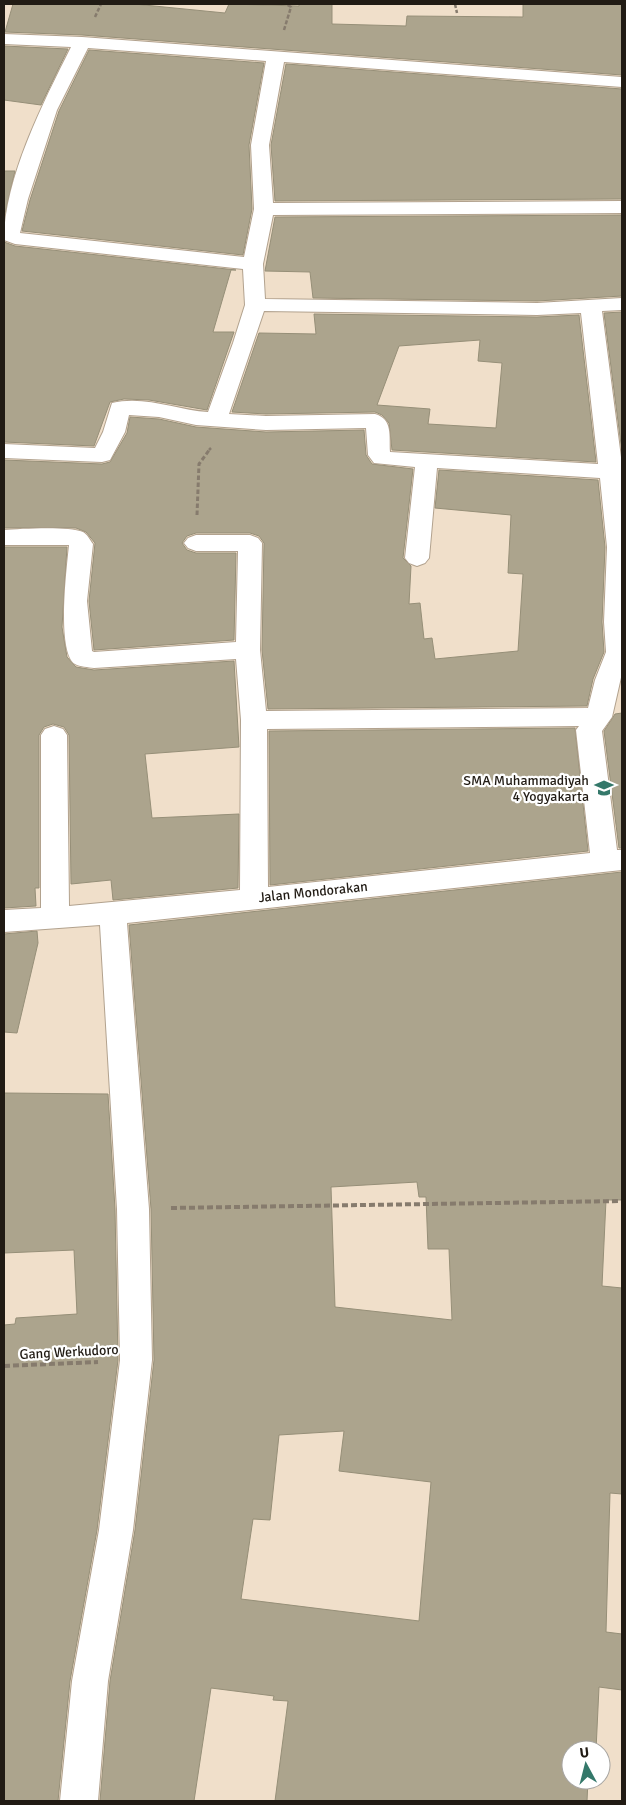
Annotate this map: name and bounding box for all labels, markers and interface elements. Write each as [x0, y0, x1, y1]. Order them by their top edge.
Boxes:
place label: SMA Muhammadiyah 4 Yogyakarta [463, 772, 589, 805]
school or university icon: SMA Muhammadiyah 4 Yogyakarta [593, 777, 615, 799]
street label: Jalan Mondorakan [258, 878, 368, 906]
street label: Gang Werkudoro [19, 1341, 119, 1363]
north arrow [561, 1740, 611, 1790]
text: U [579, 1744, 590, 1762]

